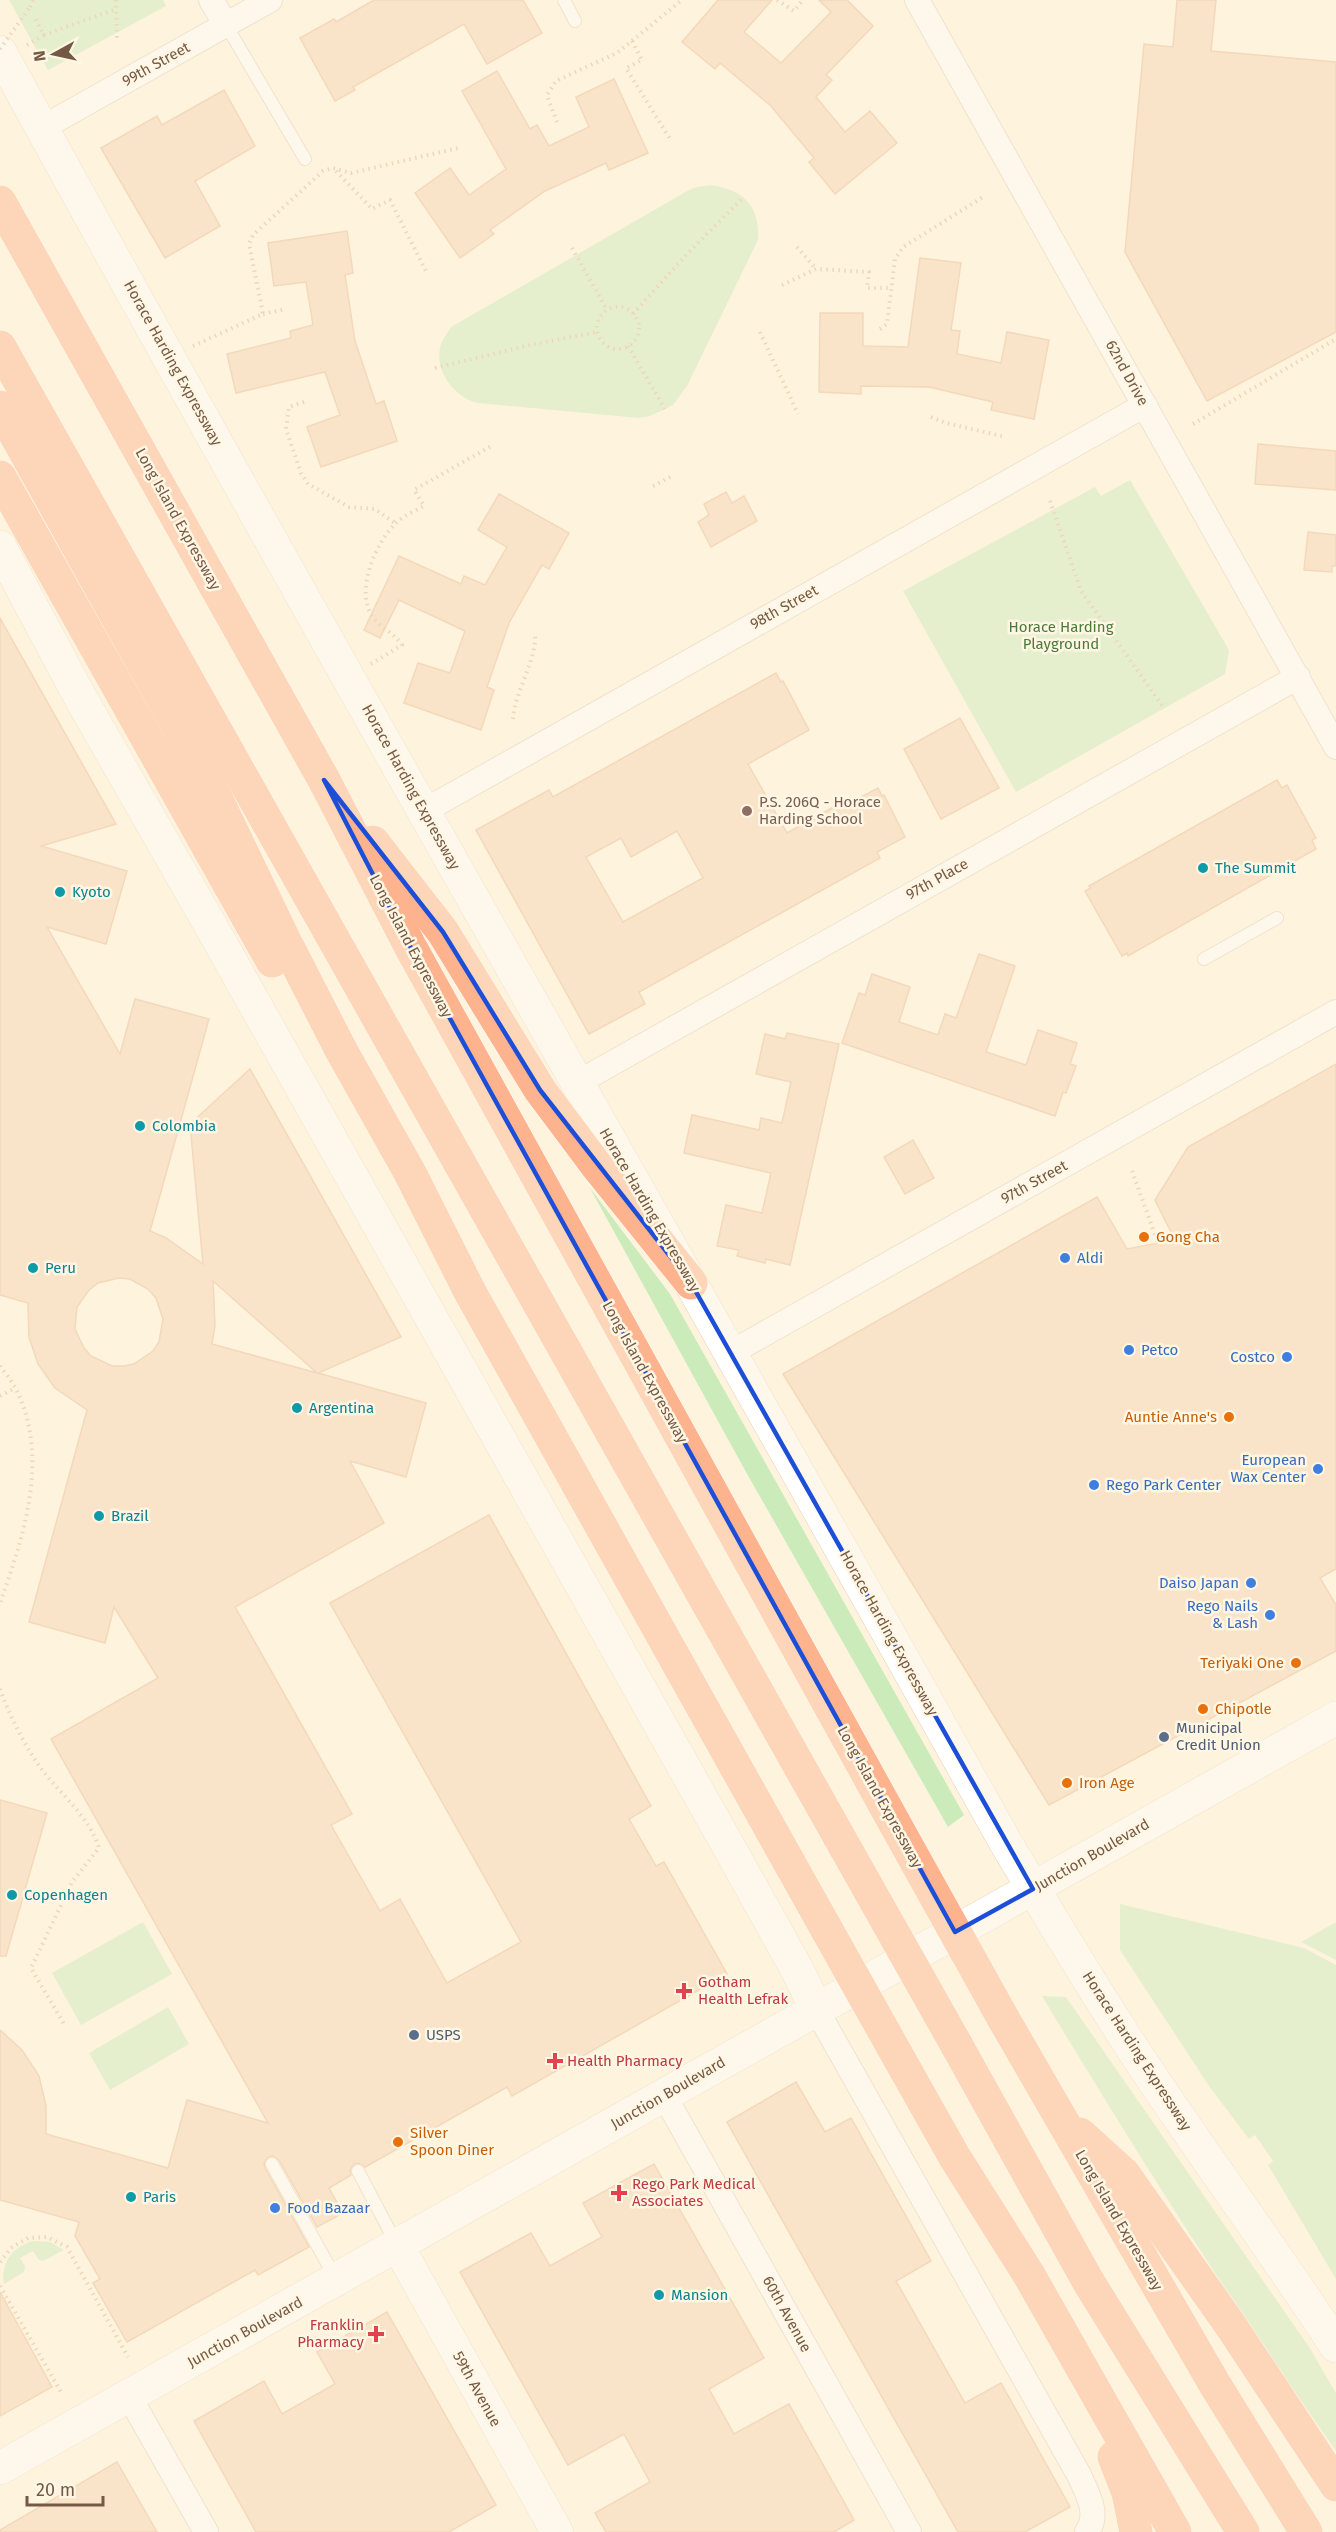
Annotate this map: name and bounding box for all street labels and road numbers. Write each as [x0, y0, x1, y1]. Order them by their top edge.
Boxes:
street label: 99th Street [119, 38, 194, 90]
street label: Horace Harding Expressway [120, 277, 226, 449]
street label: 62nd Drive [1102, 337, 1152, 409]
street label: Long Island Expressway [131, 445, 225, 594]
street label: 98th Street [747, 581, 822, 633]
street label: Horace Harding Expressway [358, 701, 464, 873]
street label: 97th Place [903, 855, 971, 903]
street label: Long Island Expressway [366, 871, 457, 1021]
street label: Horace Harding Expressway [596, 1125, 705, 1296]
street label: 97th Street [998, 1156, 1071, 1208]
street label: Long Island Expressway [598, 1298, 692, 1447]
street label: Horace Harding Expressway [836, 1547, 942, 1719]
street label: Long Island Expressway [833, 1723, 927, 1872]
street label: Junction Boulevard [1032, 1815, 1152, 1895]
street label: Horace Harding Expressway [1079, 1968, 1196, 2135]
street label: Junction Boulevard [608, 2053, 728, 2133]
street label: Long Island Expressway [1071, 2146, 1167, 2294]
street label: 60th Avenue [759, 2273, 815, 2355]
street label: Junction Boulevard [184, 2293, 306, 2371]
street label: 59th Avenue [449, 2348, 505, 2430]

